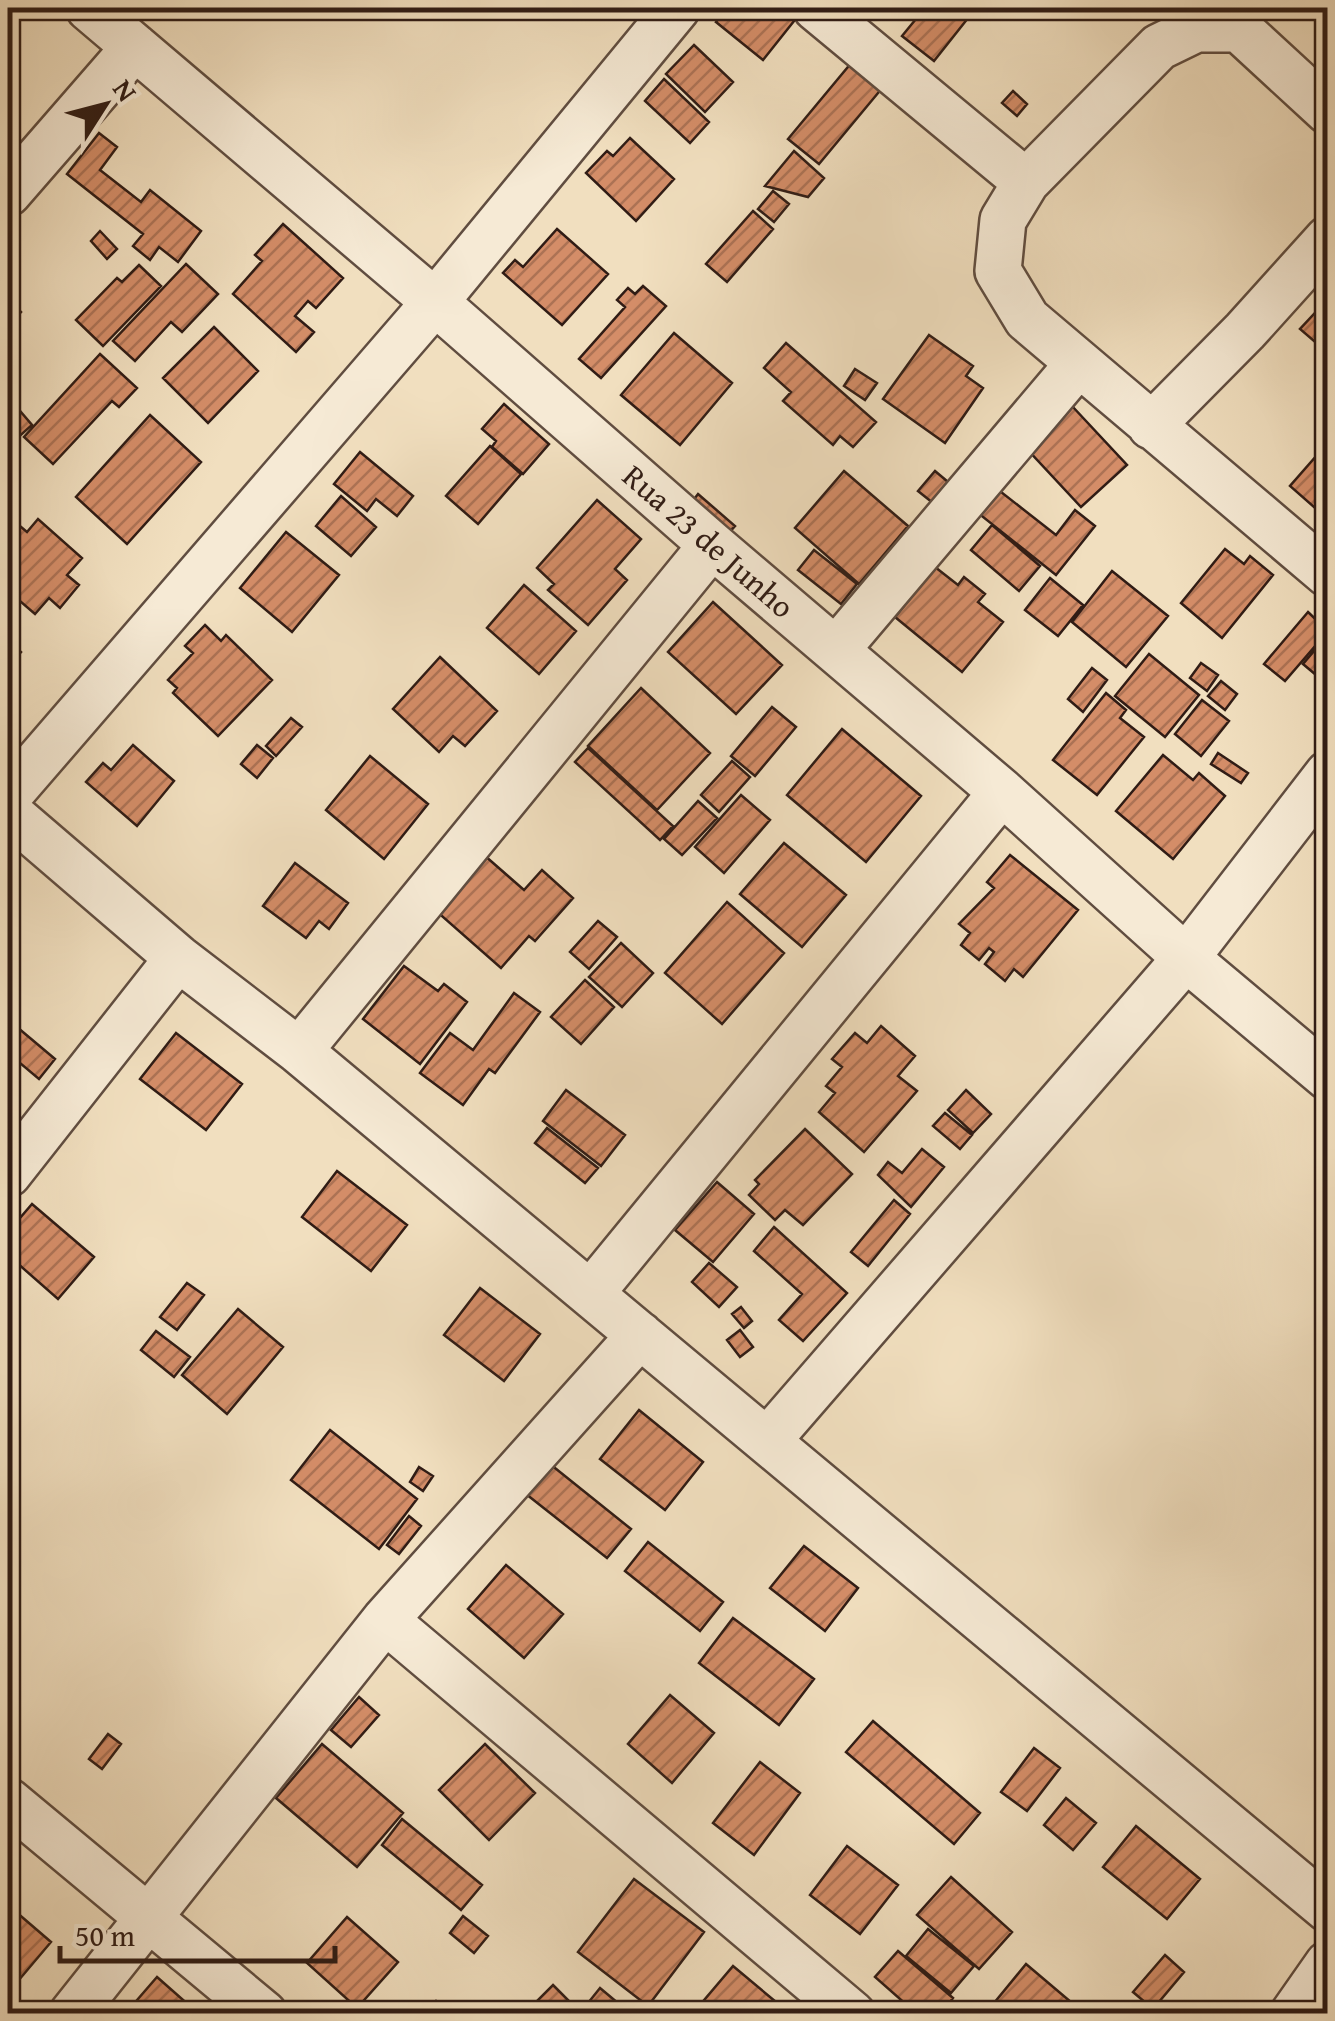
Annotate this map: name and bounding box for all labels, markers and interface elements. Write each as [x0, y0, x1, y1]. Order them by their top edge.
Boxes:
north arrow [55, 55, 155, 155]
text: N [104, 70, 148, 110]
street label: Rua 23 de Junho [613, 453, 805, 629]
scale bar [60, 1901, 335, 1963]
text: 50 m [75, 1913, 135, 1957]

